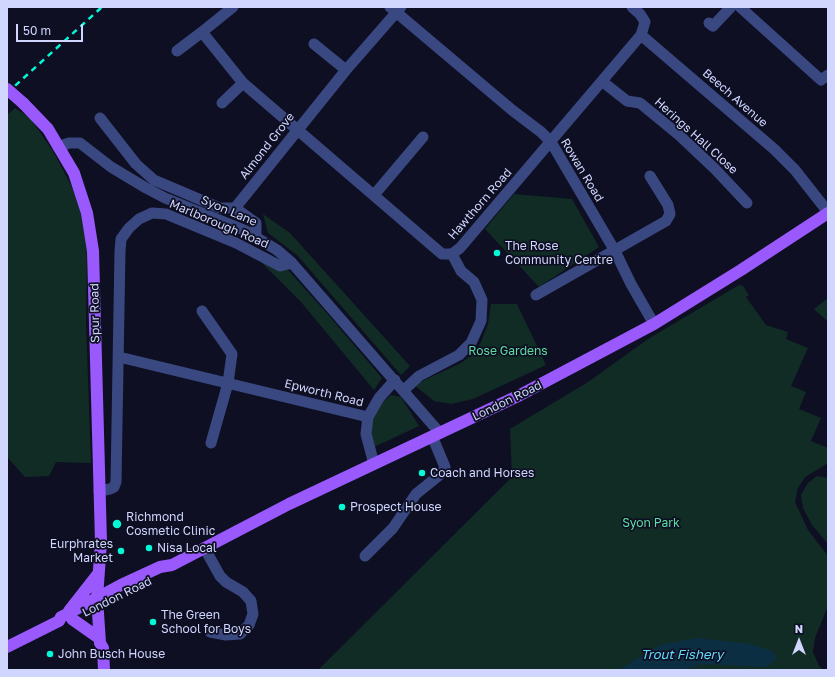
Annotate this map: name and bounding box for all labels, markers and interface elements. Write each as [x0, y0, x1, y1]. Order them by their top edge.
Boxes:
scale bar [18, 16, 85, 42]
text: 50 m [23, 23, 51, 38]
street label: Beech Avenue [700, 66, 770, 130]
street label: Herings Hall Close [651, 95, 741, 177]
street label: Almond Grove [237, 110, 297, 182]
street label: Rowan Road [558, 136, 606, 204]
street label: Hawthorn Road [445, 165, 515, 243]
street label: Syon Lane [199, 193, 259, 229]
street label: Marlborough Road [167, 197, 271, 251]
place label: The Rose Community Centre [505, 239, 613, 267]
marker: The Rose Community Centre [492, 248, 502, 258]
street label: Spur Road [87, 283, 103, 343]
park label: Rose Gardens [468, 344, 548, 358]
street label: Epworth Road [283, 376, 365, 410]
street label: London Road [470, 378, 544, 424]
place label: Coach and Horses [430, 466, 534, 480]
marker: Coach and Horses [417, 468, 427, 478]
place label: Prospect House [350, 500, 442, 514]
marker: Prospect House [337, 502, 347, 512]
place label: Richmond Cosmetic Clinic [126, 510, 215, 538]
park label: Syon Park [622, 516, 680, 530]
marker: Richmond Cosmetic Clinic [111, 518, 123, 530]
place label: Eurphrates Market [50, 537, 113, 565]
place label: Nisa Local [157, 541, 217, 555]
marker: Nisa Local [144, 543, 154, 553]
marker: Eurphrates Market [116, 546, 126, 556]
street label: London Road [80, 574, 154, 620]
place label: The Green School for Boys [161, 608, 251, 636]
marker: The Green School for Boys [148, 617, 158, 627]
north arrow [779, 621, 819, 661]
text: N [795, 622, 803, 635]
place label: John Busch House [58, 647, 165, 661]
water label: Trout Fishery [641, 647, 723, 663]
marker: John Busch House [45, 649, 55, 659]

